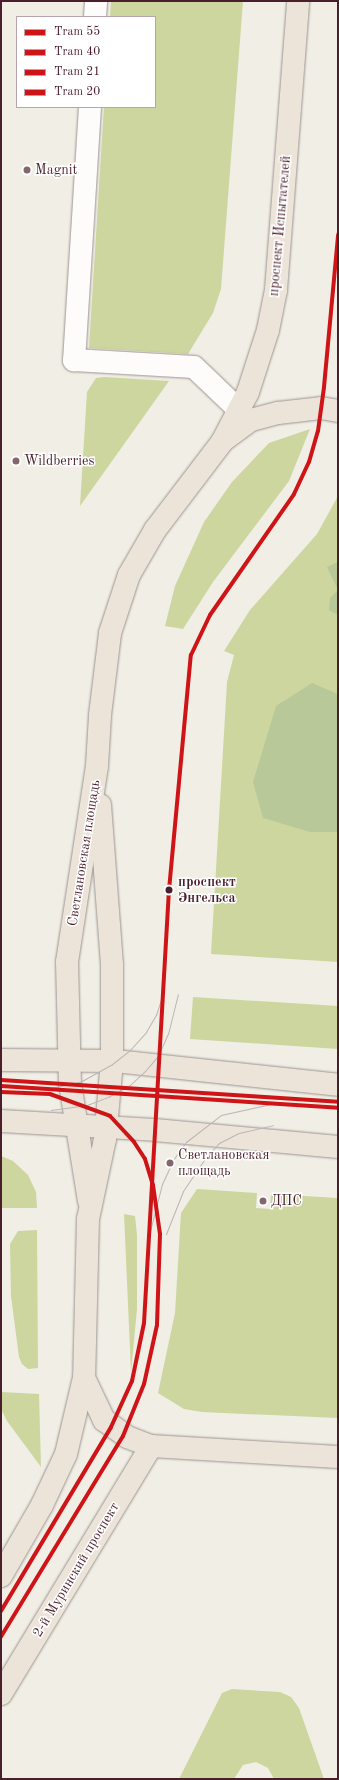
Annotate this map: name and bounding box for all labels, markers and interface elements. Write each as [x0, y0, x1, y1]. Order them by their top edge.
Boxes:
legend [16, 16, 156, 108]
text: Tram 55 [54, 26, 100, 38]
text: Tram 40 [54, 46, 100, 58]
text: Tram 21 [54, 66, 100, 78]
text: Tram 20 [54, 86, 100, 98]
street label: проспект Испытателей [265, 155, 295, 297]
place label: Magnit [35, 162, 77, 178]
marker: Magnit [22, 165, 32, 175]
place label: Wildberries [24, 453, 95, 469]
marker: Wildberries [11, 456, 21, 466]
street label: Светлановская площадь [64, 779, 104, 927]
place label: проспект Энгельса [178, 874, 236, 906]
marker: проспект Энгельса [162, 883, 176, 897]
place label: Светлановская площадь [178, 1147, 270, 1180]
marker: Светлановская площадь [165, 1158, 175, 1168]
place label: ДПС [271, 1193, 302, 1209]
marker: ДПС [258, 1196, 268, 1206]
street label: 2-й Муринский проспект [29, 1500, 123, 1640]

